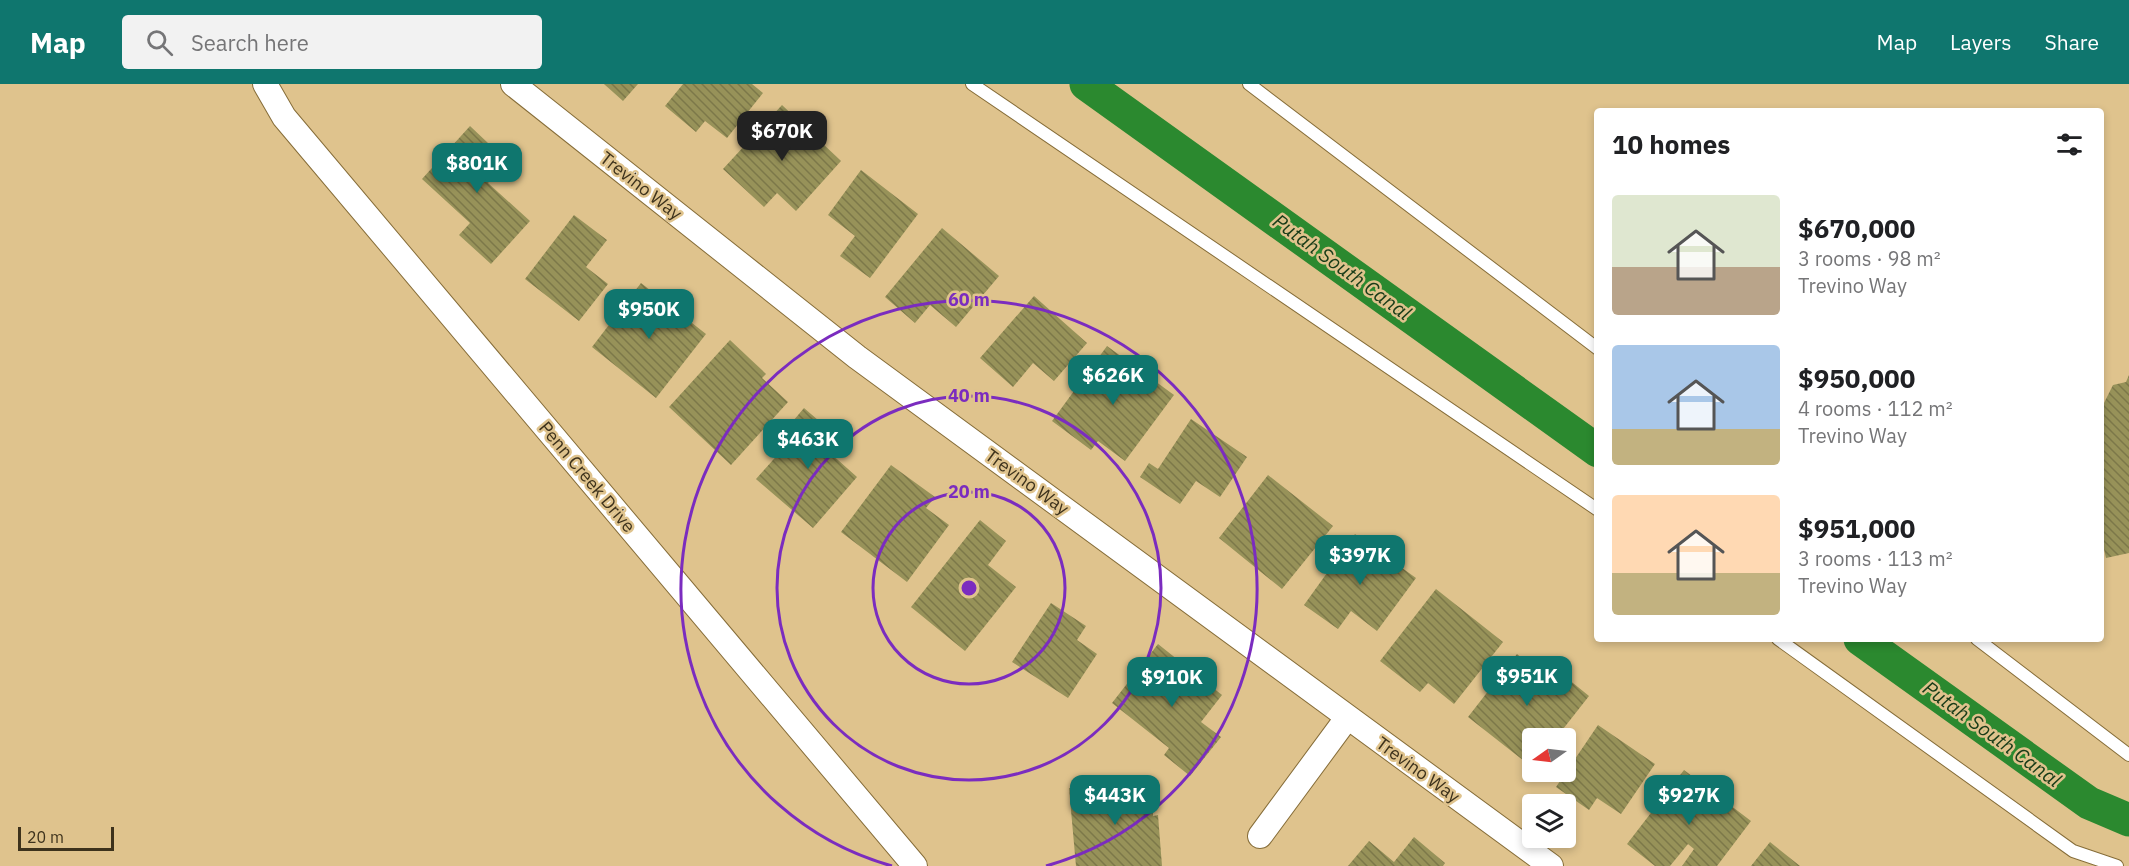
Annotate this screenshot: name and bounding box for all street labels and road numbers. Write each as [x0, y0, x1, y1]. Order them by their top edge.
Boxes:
street label: Trevino Way [596, 146, 687, 225]
street label: Penn Creek Drive [534, 416, 641, 537]
street label: Trevino Way [981, 443, 1074, 520]
street label: Trevino Way [1372, 731, 1465, 808]

